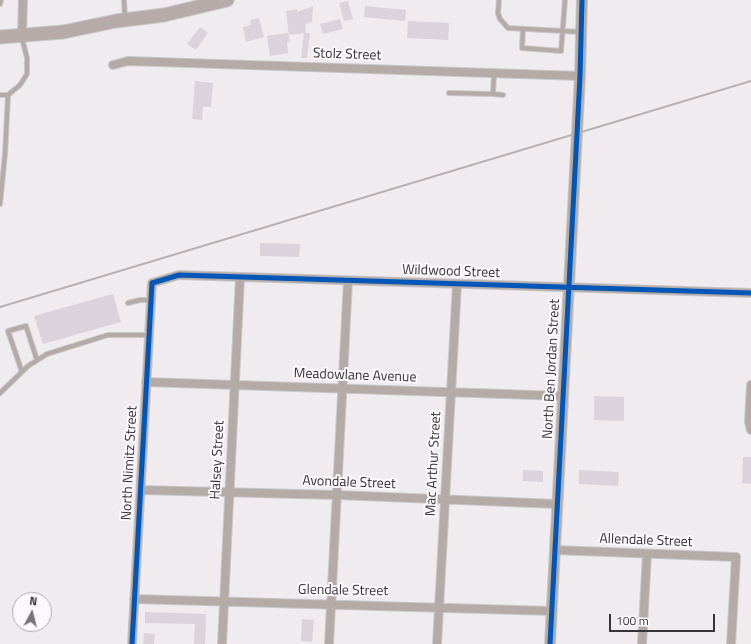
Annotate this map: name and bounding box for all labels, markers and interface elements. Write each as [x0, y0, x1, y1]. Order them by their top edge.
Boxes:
street label: Stolz Street [312, 45, 382, 65]
street label: Wildwood Street [402, 262, 500, 282]
street label: North Ben Jordan Street [540, 298, 564, 440]
street label: Meadowlane Avenue [293, 365, 417, 387]
street label: North Nimitz Street [119, 405, 141, 521]
street label: Mac Arthur Street [423, 411, 445, 517]
street label: Halsey Street [208, 420, 228, 500]
street label: Avondale Street [302, 473, 396, 493]
street label: Allendale Street [599, 531, 693, 551]
street label: Glendale Street [298, 582, 388, 600]
north arrow [12, 592, 52, 632]
text: N [29, 593, 38, 609]
scale bar [611, 606, 717, 632]
text: 100 m [616, 611, 649, 630]

